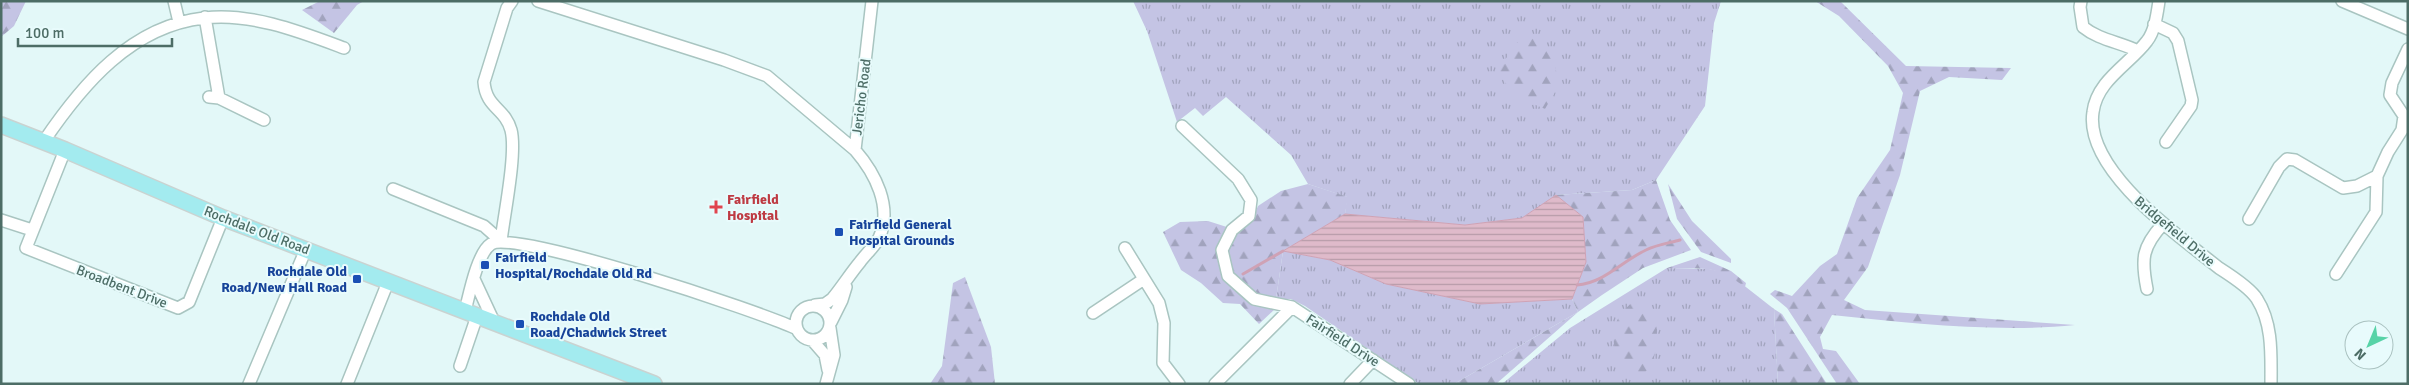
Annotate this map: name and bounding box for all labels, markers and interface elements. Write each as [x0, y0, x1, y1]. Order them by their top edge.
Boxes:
scale bar [18, 15, 171, 47]
text: 100 m [25, 24, 65, 42]
street label: Jericho Road [848, 58, 875, 136]
place label: Fairfield Hospital [727, 191, 779, 224]
street label: Bridgefield Drive [2131, 193, 2219, 270]
marker: Fairfield Hospital [709, 200, 723, 214]
street label: Rochdale Old Road [201, 202, 312, 258]
place label: Fairfield General Hospital Grounds [849, 216, 955, 249]
marker: Fairfield General Hospital Grounds [833, 226, 845, 238]
place label: Fairfield Hospital/Rochdale Old Rd [495, 249, 652, 282]
marker: Fairfield Hospital/Rochdale Old Rd [479, 259, 491, 271]
street label: Broadbent Drive [74, 261, 170, 312]
place label: Rochdale Old Road/New Hall Road [221, 263, 347, 296]
marker: Rochdale Old Road/New Hall Road [351, 273, 363, 285]
place label: Rochdale Old Road/Chadwick Street [530, 308, 668, 341]
street label: Fairfield Drive [1303, 310, 1383, 371]
marker: Rochdale Old Road/Chadwick Street [514, 318, 526, 330]
north arrow [2344, 320, 2394, 370]
text: N [2351, 344, 2370, 363]

